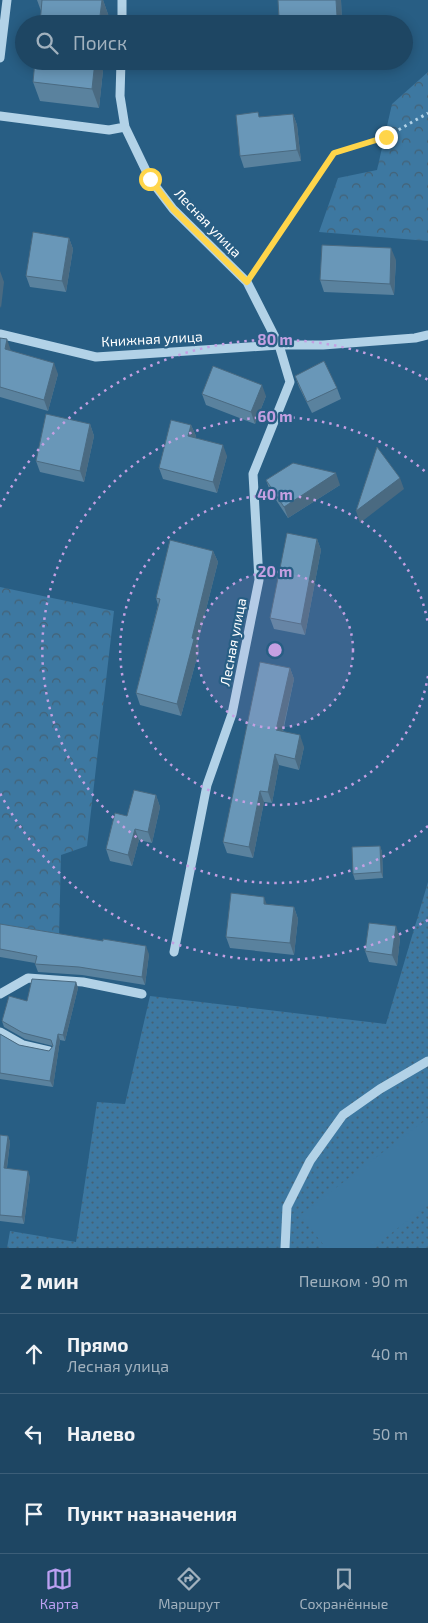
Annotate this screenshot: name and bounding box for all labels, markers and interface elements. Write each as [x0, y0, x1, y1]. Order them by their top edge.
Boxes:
search box [15, 15, 413, 70]
icon: search [33, 29, 61, 57]
text: Поиск [73, 31, 127, 54]
route end [375, 126, 398, 149]
route start [139, 168, 162, 191]
street label: Лесная улица [171, 185, 245, 261]
street label: Книжная улица [101, 327, 203, 350]
text: 80 m [257, 330, 293, 348]
text: 60 m [258, 407, 292, 425]
text: 40 m [257, 485, 293, 503]
text: 20 m [258, 562, 292, 580]
street label: Лесная улица [216, 596, 249, 687]
centre of rings [266, 641, 284, 659]
text: 2 мин [20, 1268, 79, 1293]
text: Пешком · 90 m [299, 1271, 408, 1290]
text: Прямо [67, 1333, 129, 1356]
icon: ahead [20, 1340, 48, 1368]
text: 40 m [371, 1344, 408, 1363]
text: Лесная улица [67, 1356, 169, 1375]
icon: left [20, 1420, 48, 1448]
text: Налево [67, 1422, 135, 1445]
text: 50 m [372, 1424, 408, 1443]
icon: arrive [20, 1500, 48, 1528]
text: Пункт назначения [67, 1502, 237, 1525]
tab: Карта [40, 1565, 79, 1612]
tab: Маршрут [158, 1565, 220, 1612]
tab: Сохранённые [300, 1565, 388, 1612]

